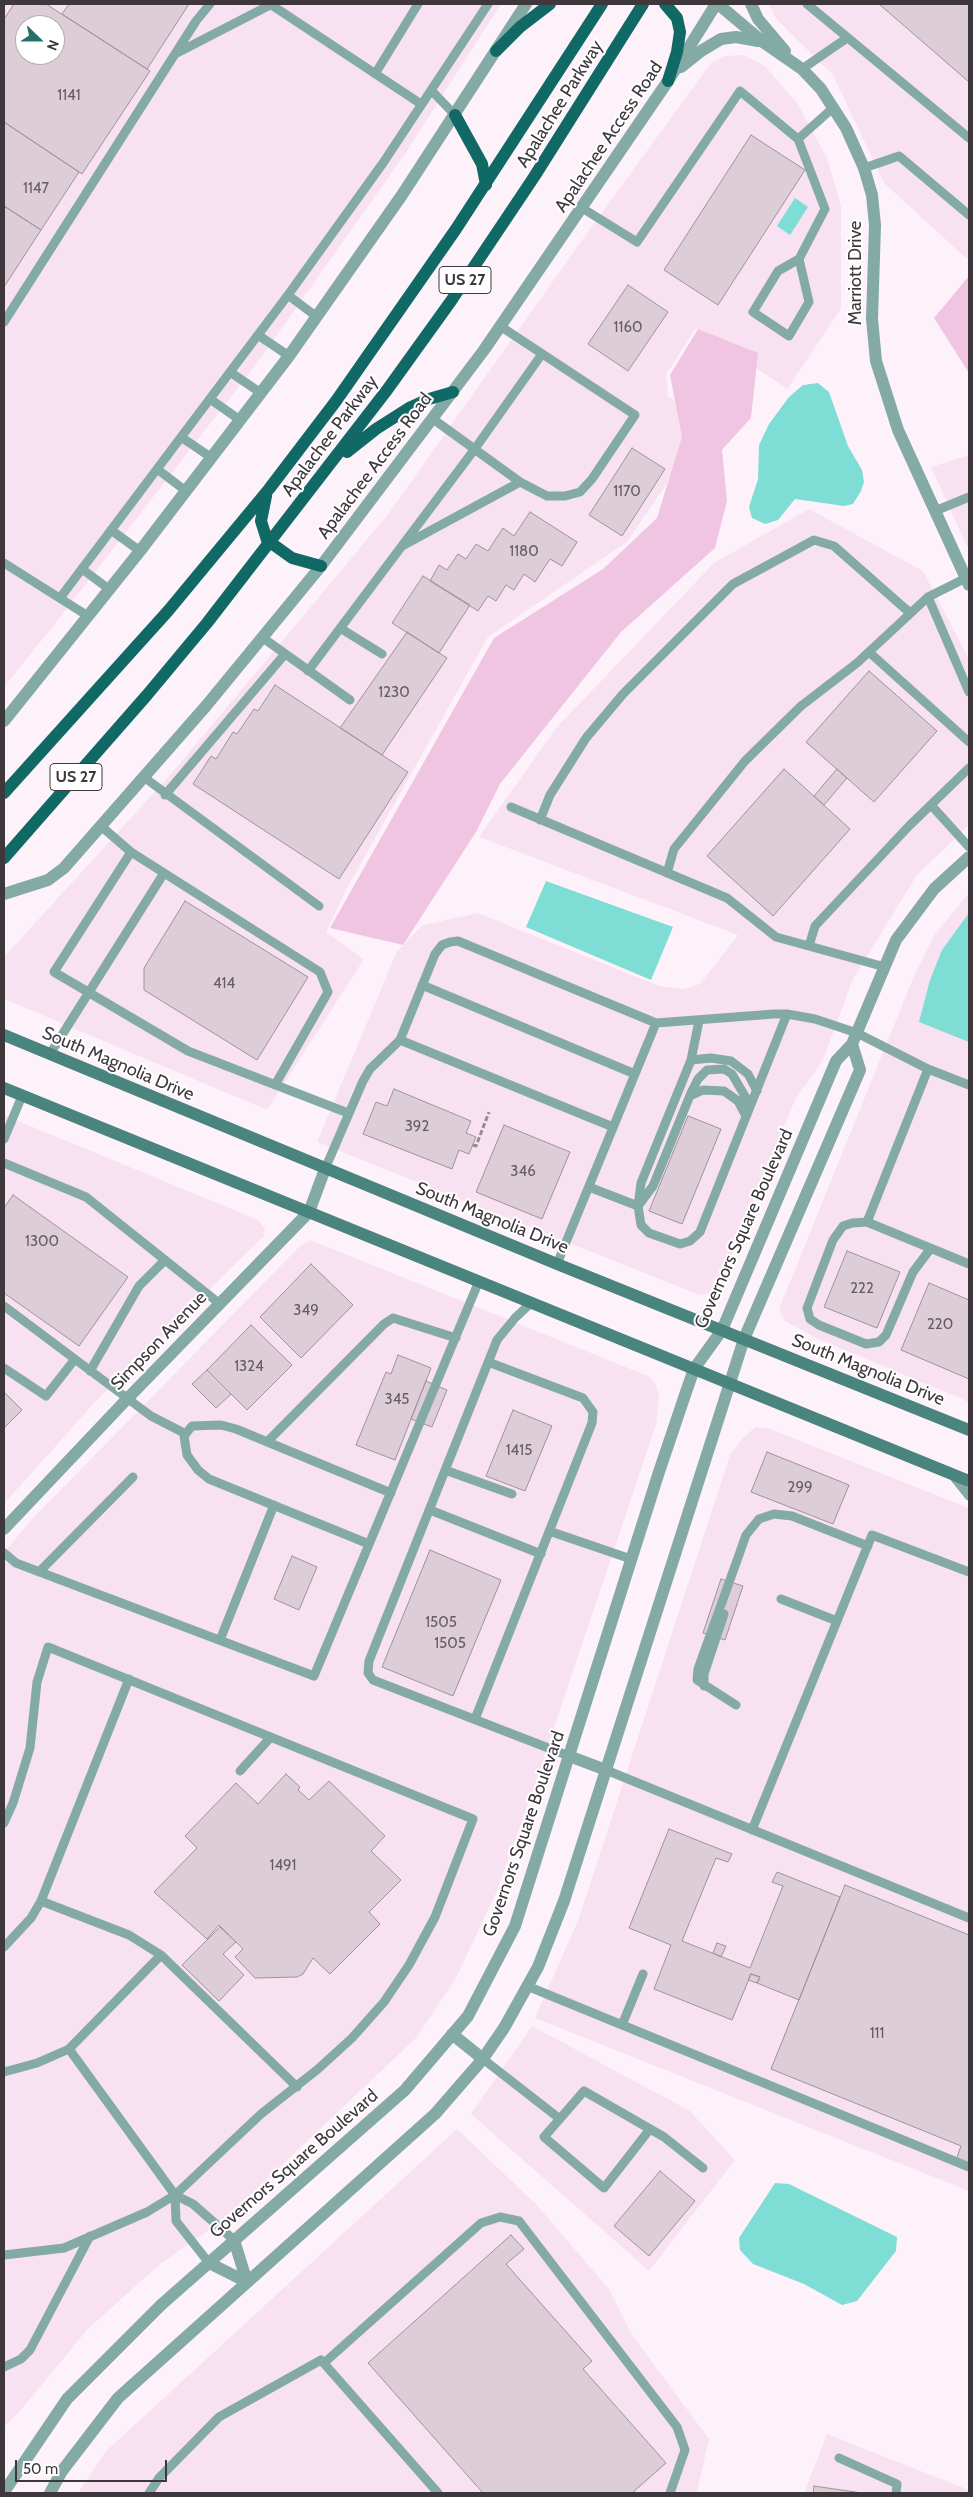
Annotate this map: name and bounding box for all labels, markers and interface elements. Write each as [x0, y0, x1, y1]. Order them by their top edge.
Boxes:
north arrow [15, 15, 65, 65]
street label: Apalachee Parkway [512, 36, 608, 172]
text: N [43, 37, 63, 53]
street label: Apalachee Access Road [550, 57, 668, 217]
house number: 1141 [57, 87, 81, 105]
house number: 1147 [23, 180, 49, 198]
street label: Marriott Drive [845, 221, 867, 325]
road number: US 27 [439, 266, 491, 294]
house number: 1160 [614, 319, 642, 337]
street label: Apalachee Parkway [277, 371, 383, 501]
street label: Apalachee Access Road [313, 389, 437, 543]
house number: 1170 [613, 483, 641, 501]
house number: 1180 [509, 543, 539, 561]
house number: 1230 [378, 684, 410, 702]
road number: US 27 [50, 764, 102, 790]
house number: 414 [213, 975, 235, 993]
street label: South Magnolia Drive [39, 1022, 197, 1106]
house number: 392 [405, 1118, 429, 1136]
street label: Governors Square Boulevard [690, 1126, 798, 1332]
house number: 346 [510, 1163, 536, 1181]
street label: South Magnolia Drive [412, 1177, 572, 1259]
house number: 1300 [25, 1233, 59, 1251]
house number: 222 [850, 1280, 874, 1298]
street label: Simpson Avenue [107, 1287, 211, 1395]
house number: 349 [293, 1302, 319, 1320]
house number: 220 [927, 1316, 953, 1334]
street label: South Magnolia Drive [788, 1329, 948, 1411]
house number: 1324 [234, 1358, 264, 1376]
house number: 345 [385, 1391, 409, 1409]
house number: 1415 [506, 1442, 532, 1460]
house number: 299 [788, 1479, 812, 1497]
house number: 1505 [425, 1614, 457, 1632]
house number: 1505 [434, 1635, 466, 1653]
street label: Governors Square Boulevard [479, 1728, 569, 1940]
house number: 1491 [270, 1857, 296, 1875]
house number: 111 [870, 2025, 884, 2043]
street label: Governors Square Boulevard [205, 2085, 383, 2243]
scale bar [18, 2450, 170, 2482]
text: 50 m [23, 2460, 58, 2478]

